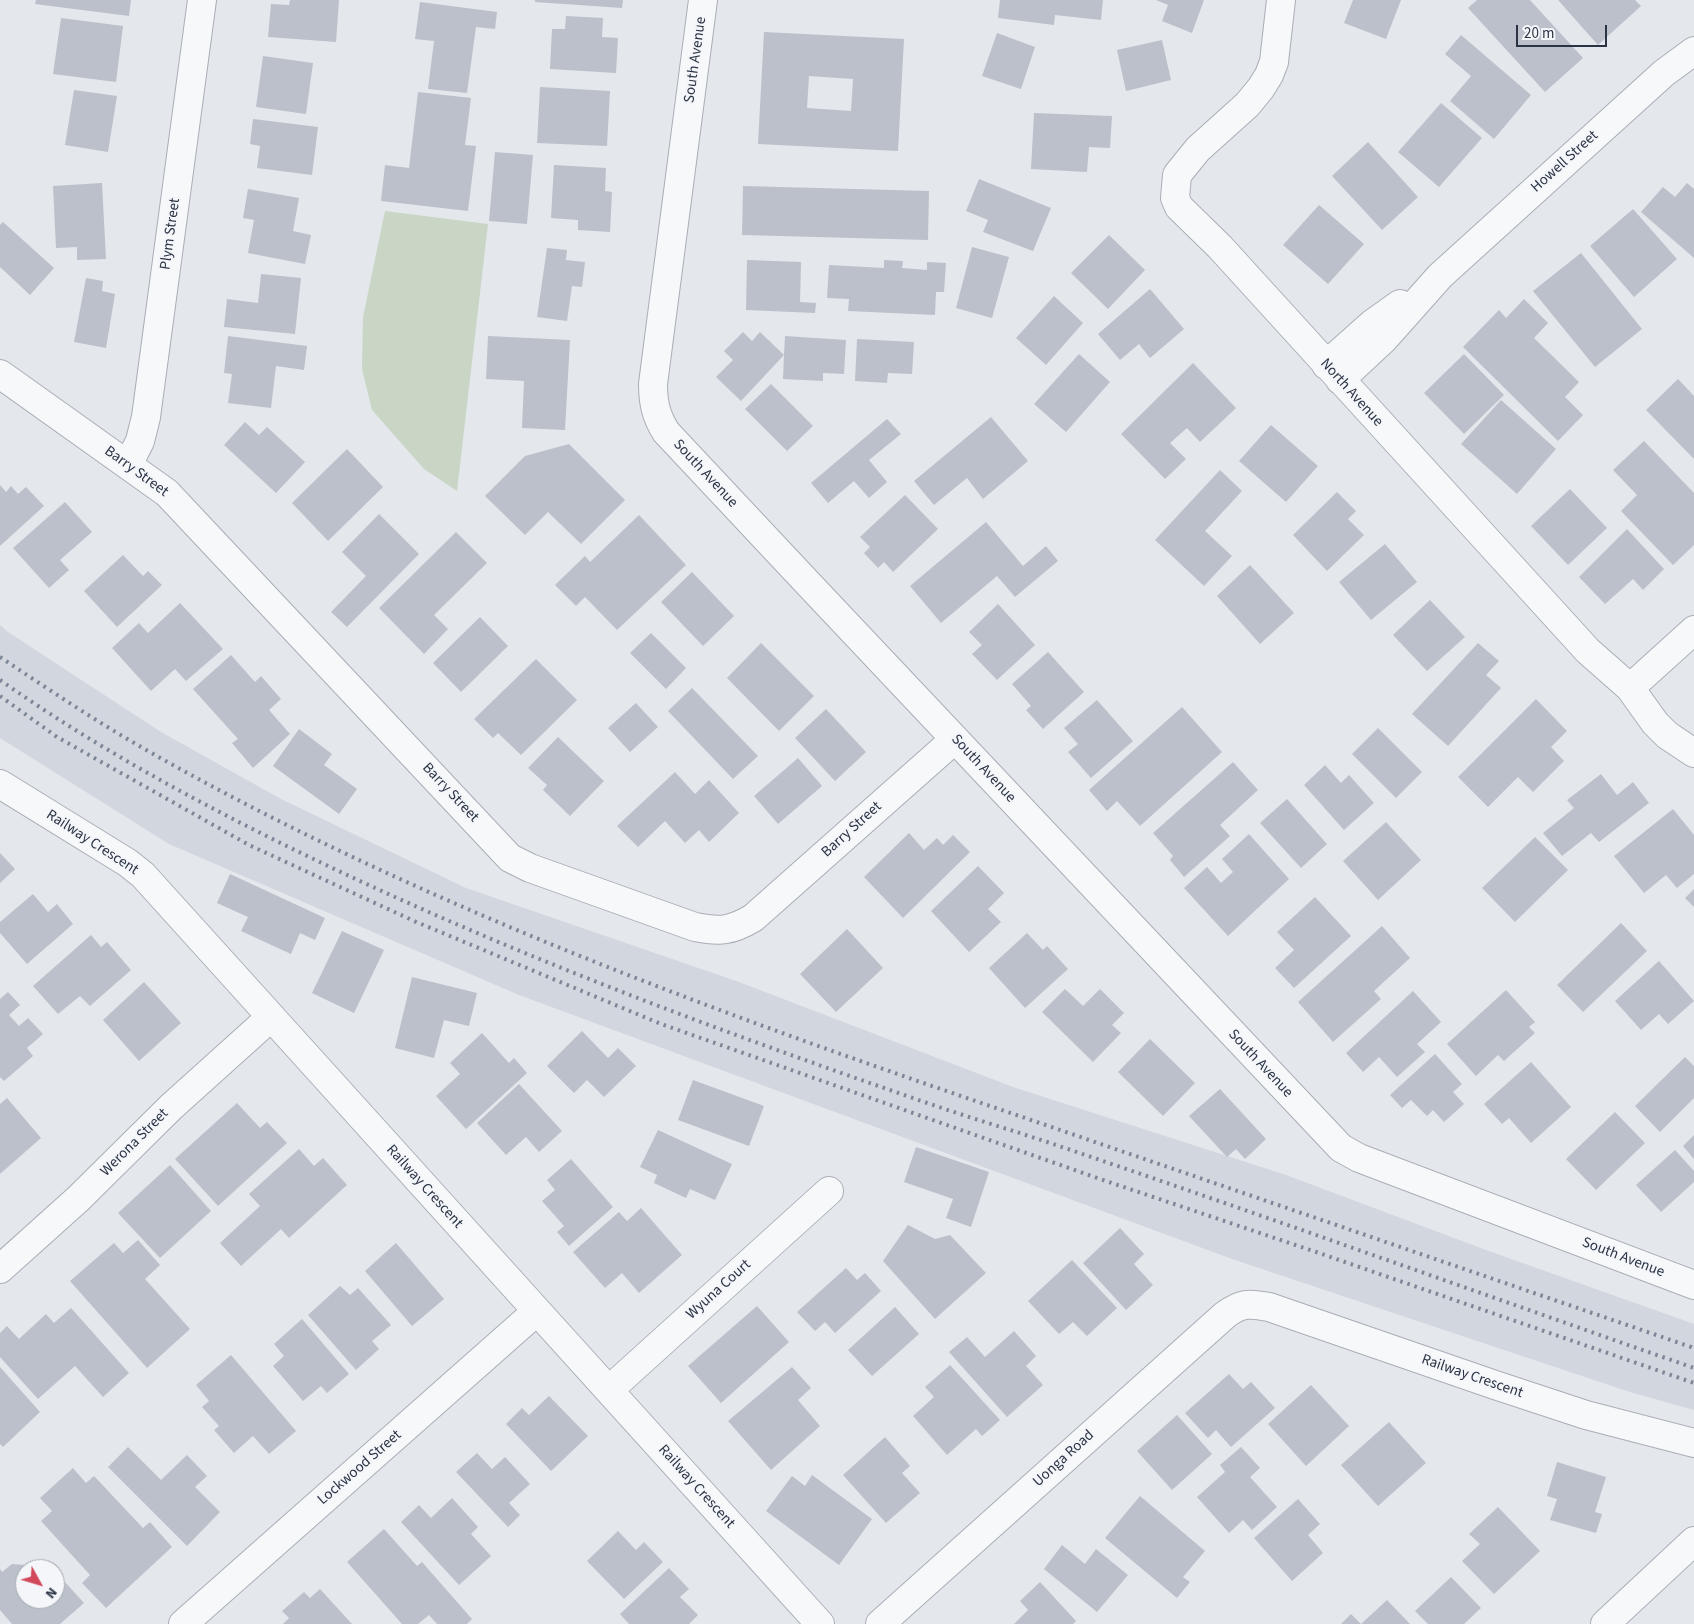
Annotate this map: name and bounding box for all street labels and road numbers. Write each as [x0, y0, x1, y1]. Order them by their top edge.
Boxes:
street label: South Avenue [681, 16, 711, 104]
street label: Howell Street [1528, 127, 1602, 197]
street label: Plym Street [157, 197, 185, 271]
street label: North Avenue [1316, 355, 1386, 431]
street label: South Avenue [669, 436, 741, 512]
street label: Barry Street [100, 443, 172, 501]
street label: South Avenue [947, 731, 1019, 807]
street label: Barry Street [418, 760, 482, 826]
street label: Barry Street [818, 798, 886, 862]
street label: Railway Crescent [43, 806, 141, 880]
street label: South Avenue [1224, 1026, 1296, 1102]
street label: Werona Street [97, 1105, 173, 1181]
street label: Railway Crescent [382, 1141, 466, 1233]
street label: South Avenue [1579, 1234, 1667, 1282]
street label: Wyuna Court [683, 1256, 755, 1324]
street label: Railway Crescent [1419, 1351, 1525, 1403]
street label: Lockwood Street [314, 1427, 406, 1509]
street label: Uonga Road [1030, 1427, 1098, 1491]
street label: Railway Crescent [654, 1441, 738, 1533]

